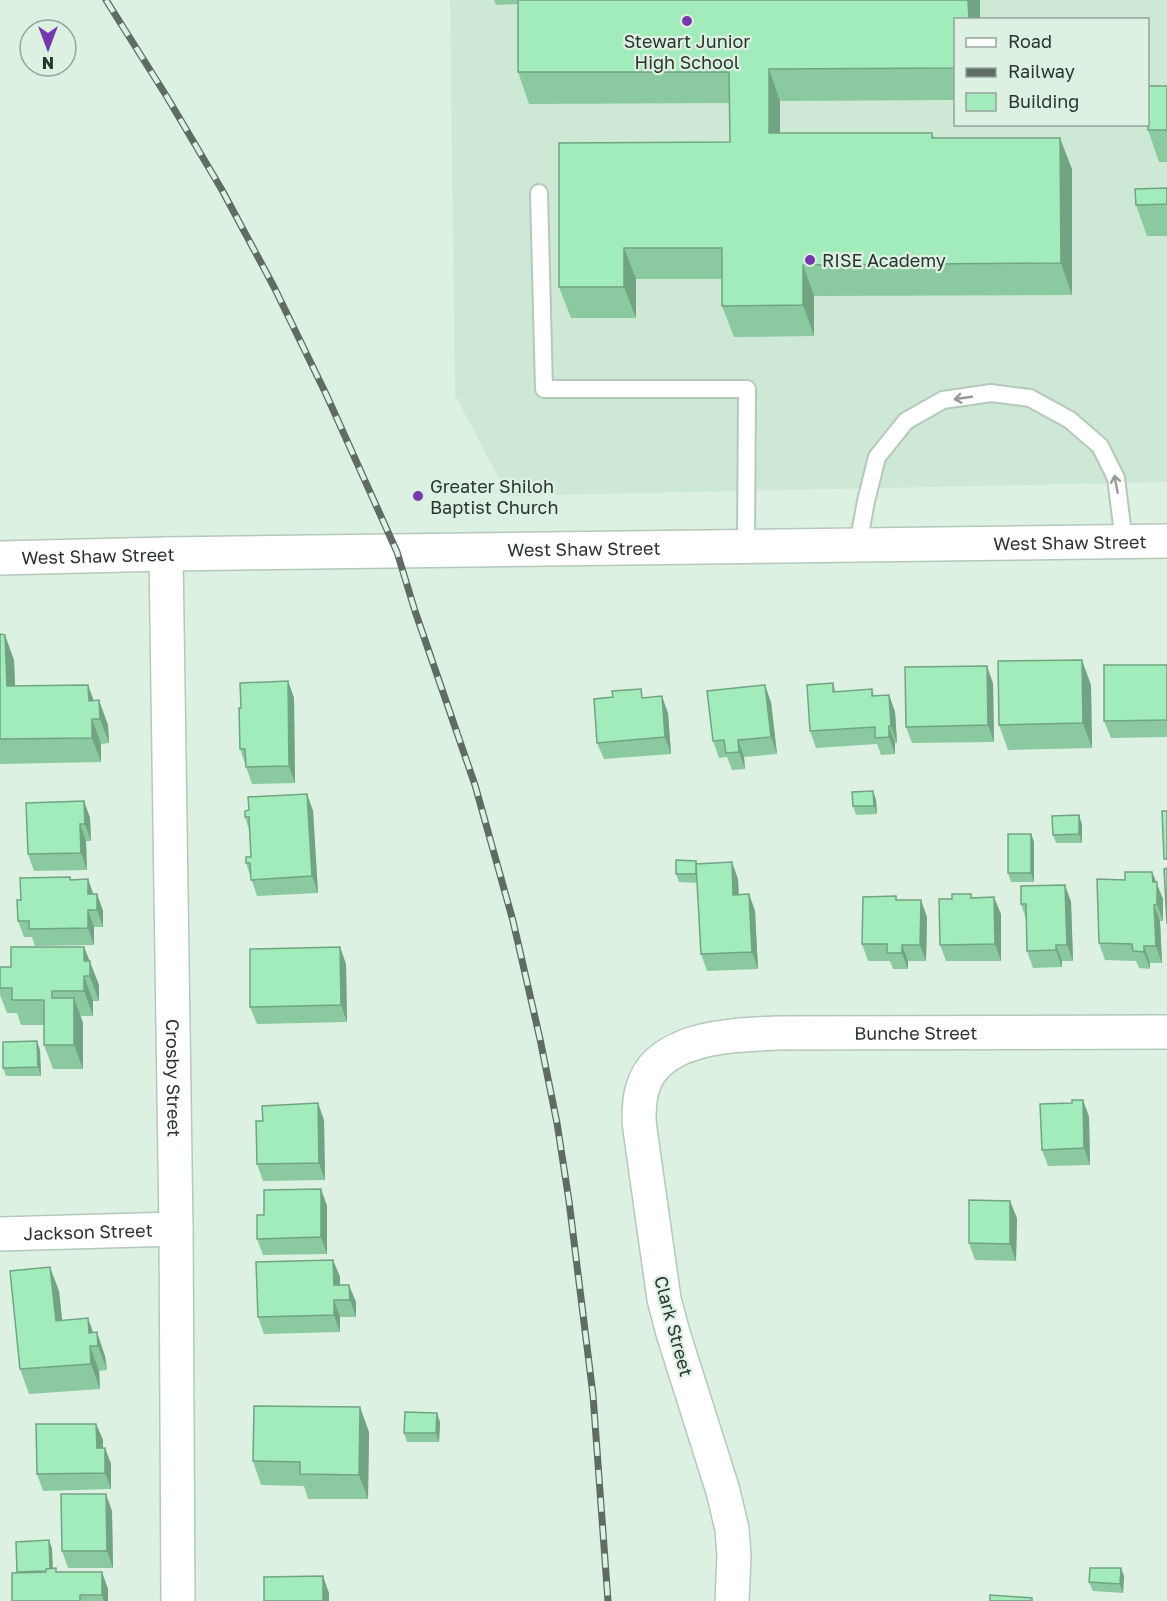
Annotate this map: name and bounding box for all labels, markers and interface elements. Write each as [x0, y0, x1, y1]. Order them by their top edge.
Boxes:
marker: Stewart Junior High School [680, 14, 694, 28]
north arrow [18, 18, 78, 78]
legend [954, 18, 1149, 126]
place label: Stewart Junior High School [624, 30, 750, 73]
text: Road [1008, 30, 1052, 52]
text: N [42, 53, 54, 73]
text: Railway [1008, 60, 1075, 82]
text: Building [1008, 90, 1079, 112]
place label: RISE Academy [822, 249, 946, 271]
marker: RISE Academy [803, 253, 817, 267]
one-way arrow [953, 392, 973, 403]
place label: Greater Shiloh Baptist Church [430, 475, 558, 518]
one-way arrow [1110, 475, 1121, 494]
marker: Greater Shiloh Baptist Church [411, 489, 425, 503]
street label: West Shaw Street [993, 530, 1147, 554]
street label: West Shaw Street [507, 537, 661, 561]
street label: West Shaw Street [21, 543, 175, 568]
street label: Crosby Street [162, 1019, 186, 1137]
street label: Bunche Street [854, 1021, 977, 1044]
street label: Jackson Street [23, 1219, 153, 1244]
street label: Clark Street [650, 1273, 698, 1379]

